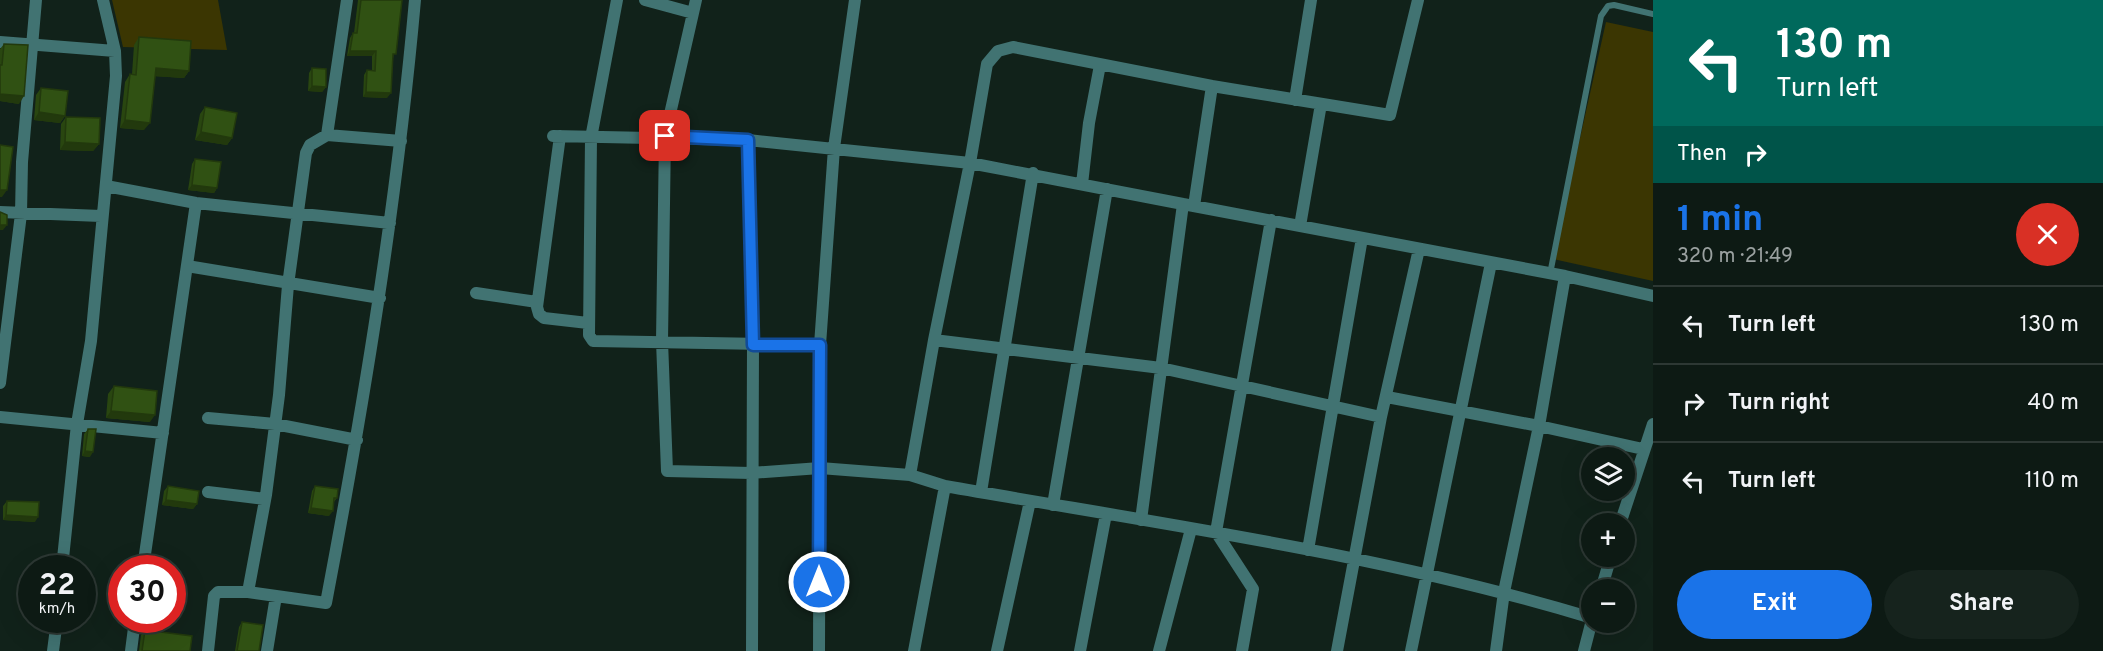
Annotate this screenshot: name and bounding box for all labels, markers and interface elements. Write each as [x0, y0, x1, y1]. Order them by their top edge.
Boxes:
text: 130 m [1776, 20, 1892, 73]
icon: left [1677, 24, 1755, 102]
text: Turn left [1776, 72, 1878, 106]
pin [639, 110, 690, 161]
icon: arrive [648, 119, 681, 152]
icon: right [1739, 138, 1772, 171]
text: Then [1677, 141, 1727, 168]
text: 1 min [1677, 198, 1763, 244]
button: close [2016, 203, 2079, 266]
text: 320 m · 21:49 [1677, 244, 1793, 270]
icon: left [1677, 309, 1710, 342]
text: Turn left [1728, 312, 1816, 339]
text: 130 m [2020, 312, 2079, 339]
icon: right [1677, 387, 1710, 420]
text: Turn right [1728, 390, 1830, 417]
text: 40 m [2027, 390, 2079, 417]
map controls [1581, 447, 1635, 633]
button: layers [1581, 447, 1635, 501]
icon: left [1677, 465, 1710, 498]
text: Turn left [1728, 468, 1816, 495]
text: 110 m [2025, 468, 2079, 495]
button: + [1581, 513, 1635, 567]
position arrow [787, 550, 851, 614]
speed limit sign: 30 [108, 555, 186, 633]
text: 22 [39, 568, 75, 605]
button: Exit [1677, 570, 1872, 639]
button: Share [1884, 570, 2079, 639]
button: − [1581, 579, 1635, 633]
text: km/h [39, 600, 75, 619]

